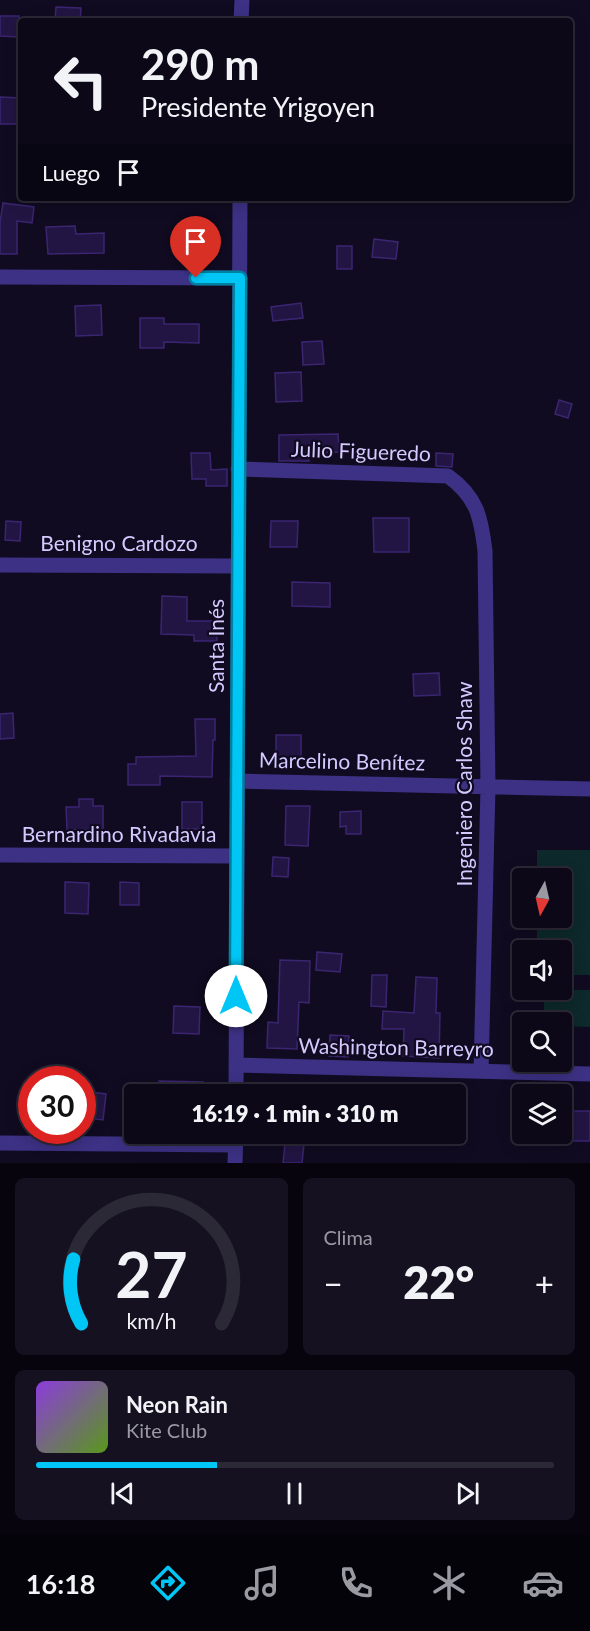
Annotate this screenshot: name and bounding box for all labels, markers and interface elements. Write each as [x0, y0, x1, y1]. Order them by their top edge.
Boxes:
text: 290 m [141, 39, 259, 89]
icon: left [42, 42, 120, 120]
text: Presidente Yrigoyen [141, 90, 375, 123]
icon: arrive [112, 156, 145, 189]
text: Luego [42, 159, 100, 186]
pin [170, 216, 221, 278]
icon: arrive [179, 225, 212, 258]
street label: Julio Figueredo [291, 436, 432, 465]
street label: Benigno Cardozo [40, 530, 198, 555]
street label: Santa Inés [203, 599, 228, 693]
street label: Ingeniero Carlos Shaw [451, 681, 476, 886]
street label: Marcelino Benítez [259, 747, 425, 774]
street label: Bernardino Rivadavia [22, 821, 216, 846]
north arrow [512, 868, 572, 928]
map controls [512, 868, 572, 1144]
button: sound [512, 940, 572, 1000]
position arrow [204, 964, 268, 1028]
button: search [512, 1012, 572, 1072]
street label: Washington Barreyro [298, 1032, 494, 1061]
speed limit sign: 30 [18, 1066, 96, 1144]
button: layers [512, 1084, 572, 1144]
text: 16:19 · 1 min · 310 m [192, 1100, 398, 1127]
text: Clima [324, 1225, 373, 1249]
text: 27 [115, 1236, 187, 1311]
text: 22° [403, 1255, 474, 1309]
text: − [324, 1263, 343, 1303]
text: + [535, 1263, 554, 1303]
text: km/h [126, 1308, 176, 1334]
text: Neon Rain [126, 1391, 228, 1418]
text: Kite Club [126, 1418, 207, 1442]
icon: previous [106, 1477, 139, 1510]
icon: pause [278, 1477, 311, 1510]
icon: next [451, 1477, 484, 1510]
icon: directions [147, 1562, 189, 1604]
icon: music [241, 1562, 283, 1604]
icon: phone [335, 1562, 377, 1604]
icon: climate [428, 1562, 470, 1604]
icon: car [522, 1562, 564, 1604]
text: 16:18 [26, 1567, 95, 1600]

